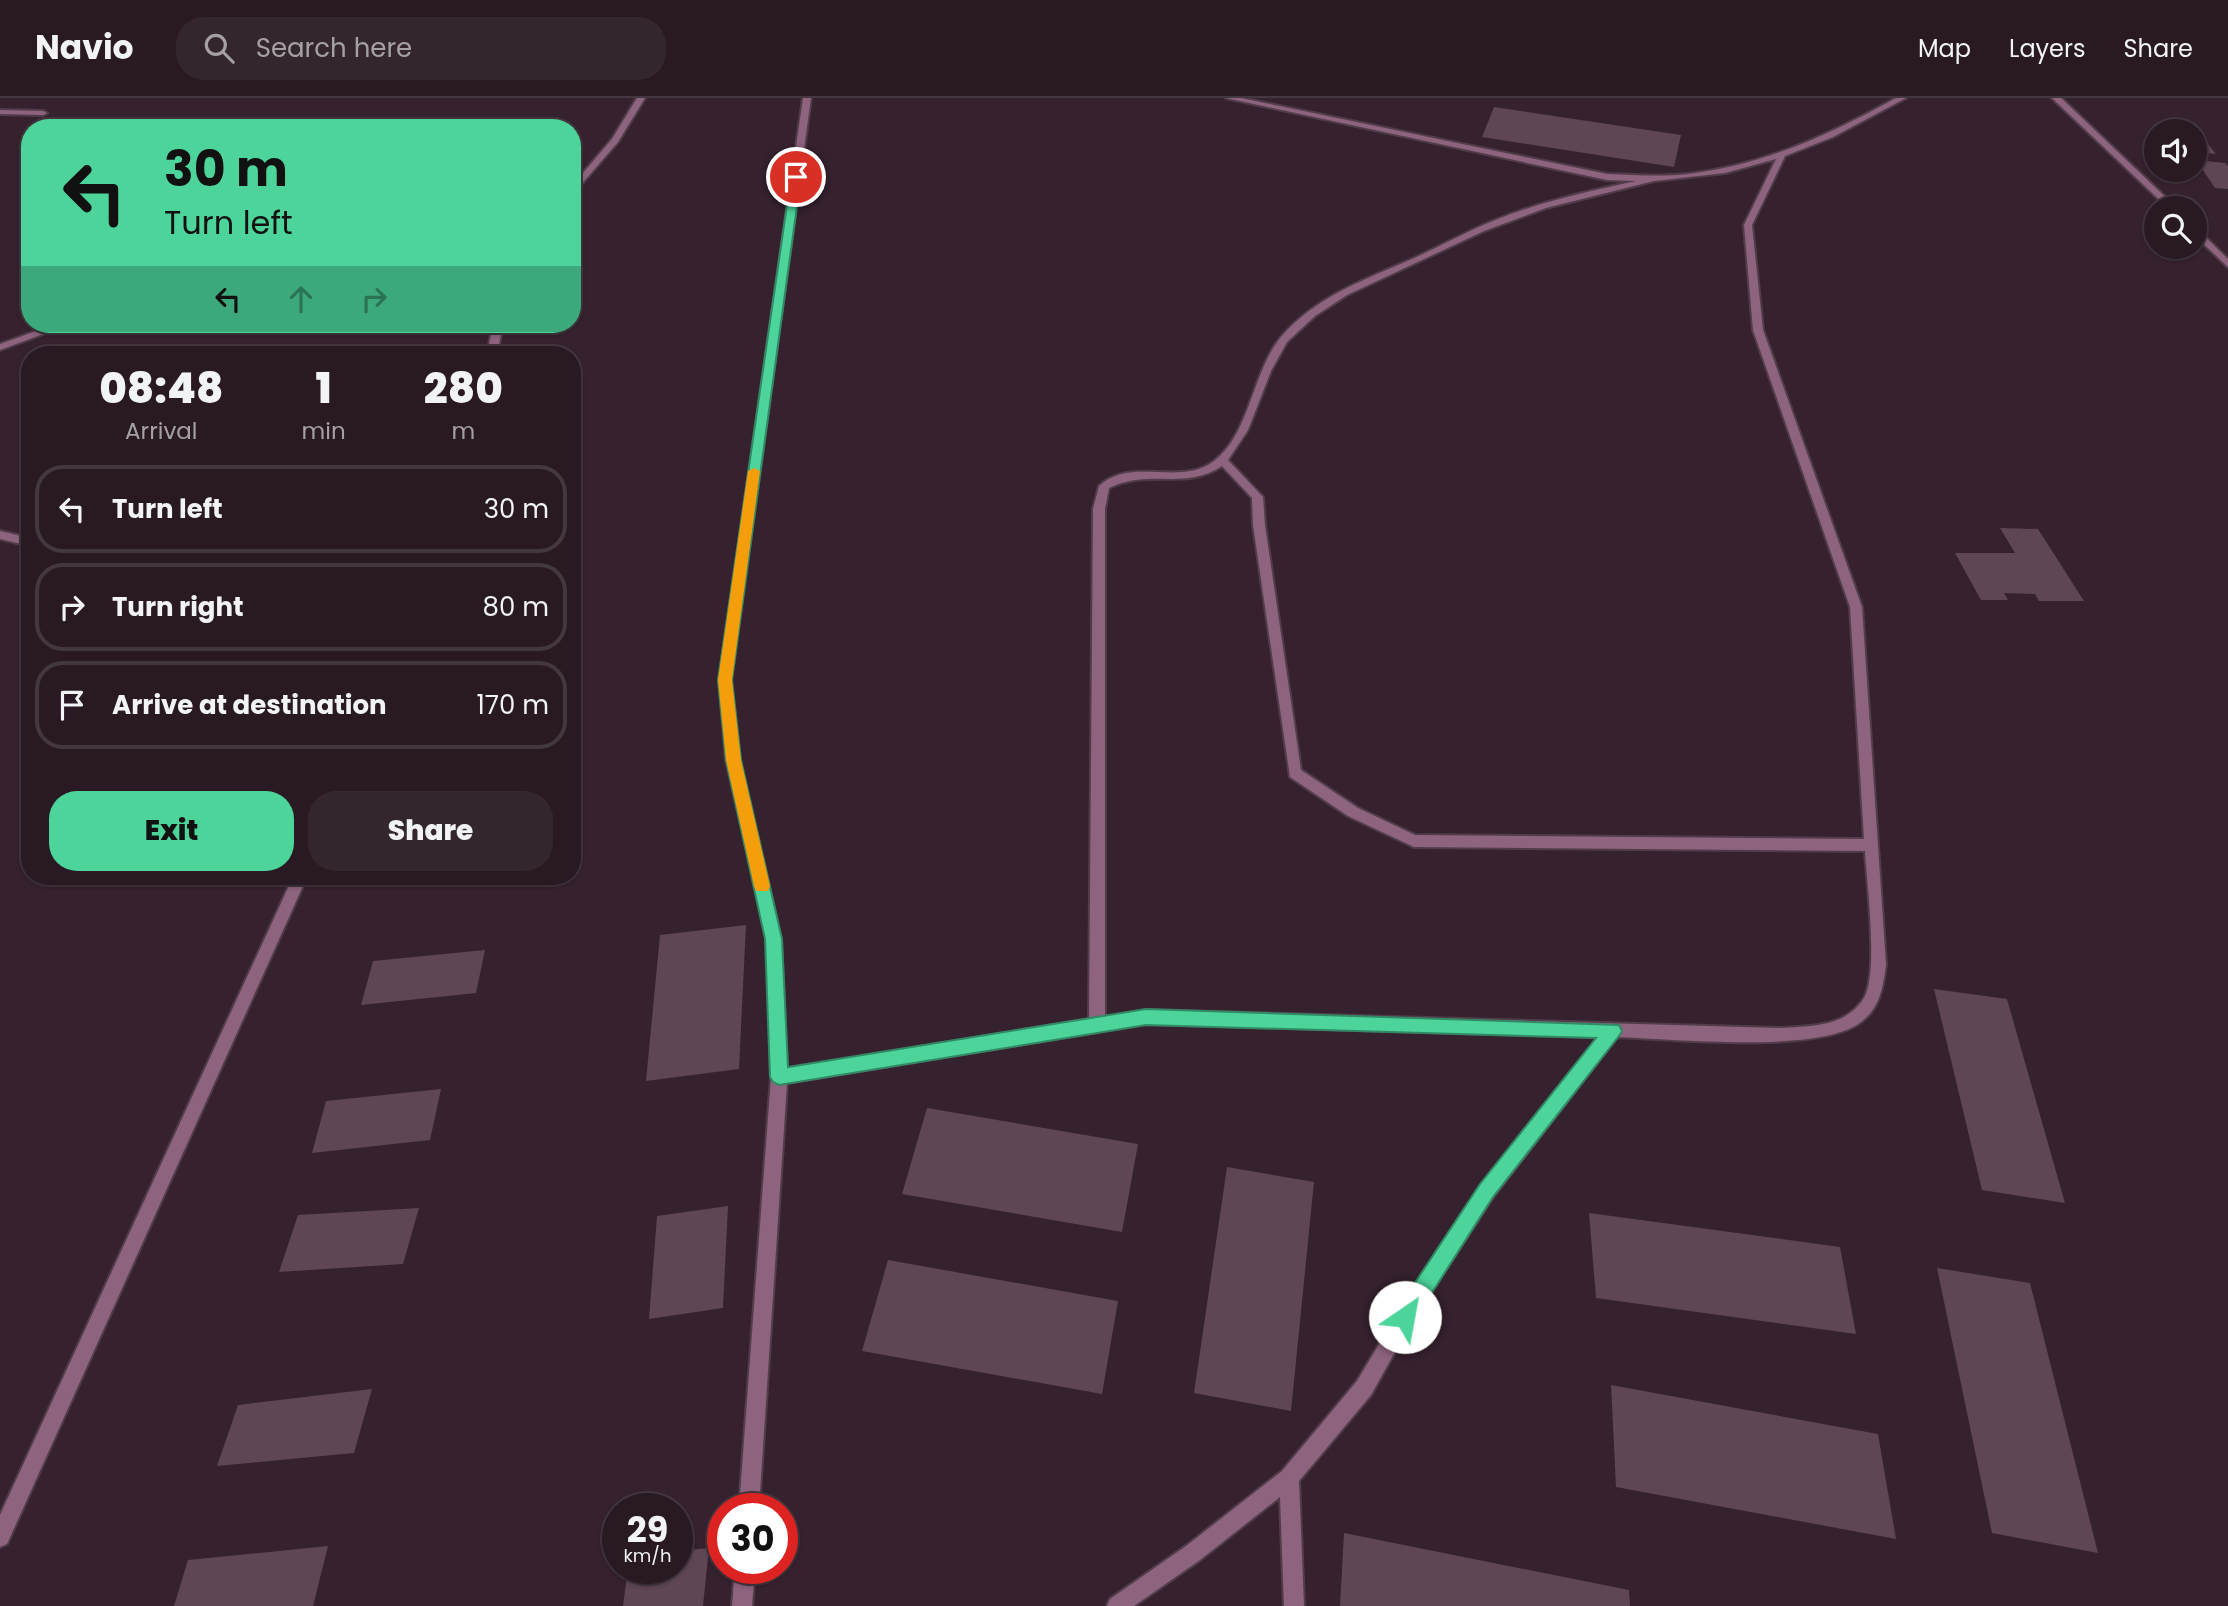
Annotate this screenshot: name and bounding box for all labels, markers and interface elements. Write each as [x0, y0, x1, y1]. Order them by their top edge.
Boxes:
search box [176, 17, 666, 80]
text: Navio [35, 24, 134, 71]
icon: search [200, 29, 238, 67]
text: Search here [256, 30, 412, 66]
text: Map [1918, 32, 1971, 65]
text: Layers [2009, 32, 2085, 65]
text: Share [2123, 32, 2193, 65]
map controls [2144, 119, 2207, 259]
button: sound [2144, 119, 2207, 182]
text: 30 m [164, 135, 288, 203]
icon: left [49, 147, 140, 238]
pin [766, 147, 826, 207]
icon: arrive [777, 158, 815, 196]
button: search [2144, 196, 2207, 259]
text: Turn left [164, 200, 293, 245]
icon: left [209, 280, 247, 318]
icon: ahead [282, 280, 320, 318]
icon: right [355, 280, 393, 318]
text: 08:48 [99, 359, 223, 418]
text: 1 [315, 359, 332, 418]
text: 280 [424, 359, 503, 418]
text: Arrival [125, 415, 198, 447]
text: min [302, 415, 346, 447]
text: m [451, 415, 475, 447]
icon: left [53, 490, 91, 528]
text: Turn left [112, 491, 223, 527]
text: 30 m [484, 491, 549, 527]
icon: right [53, 588, 91, 626]
text: Turn right [112, 589, 244, 625]
text: 80 m [483, 589, 549, 625]
icon: arrive [53, 686, 91, 724]
text: Arrive at destination [112, 687, 387, 723]
text: 170 m [476, 687, 549, 723]
button: Exit [49, 791, 294, 871]
button: Share [308, 791, 553, 871]
position arrow [1368, 1280, 1442, 1354]
speed limit sign: 30 [707, 1493, 798, 1584]
text: 29 [627, 1505, 668, 1554]
text: km/h [624, 1543, 671, 1568]

